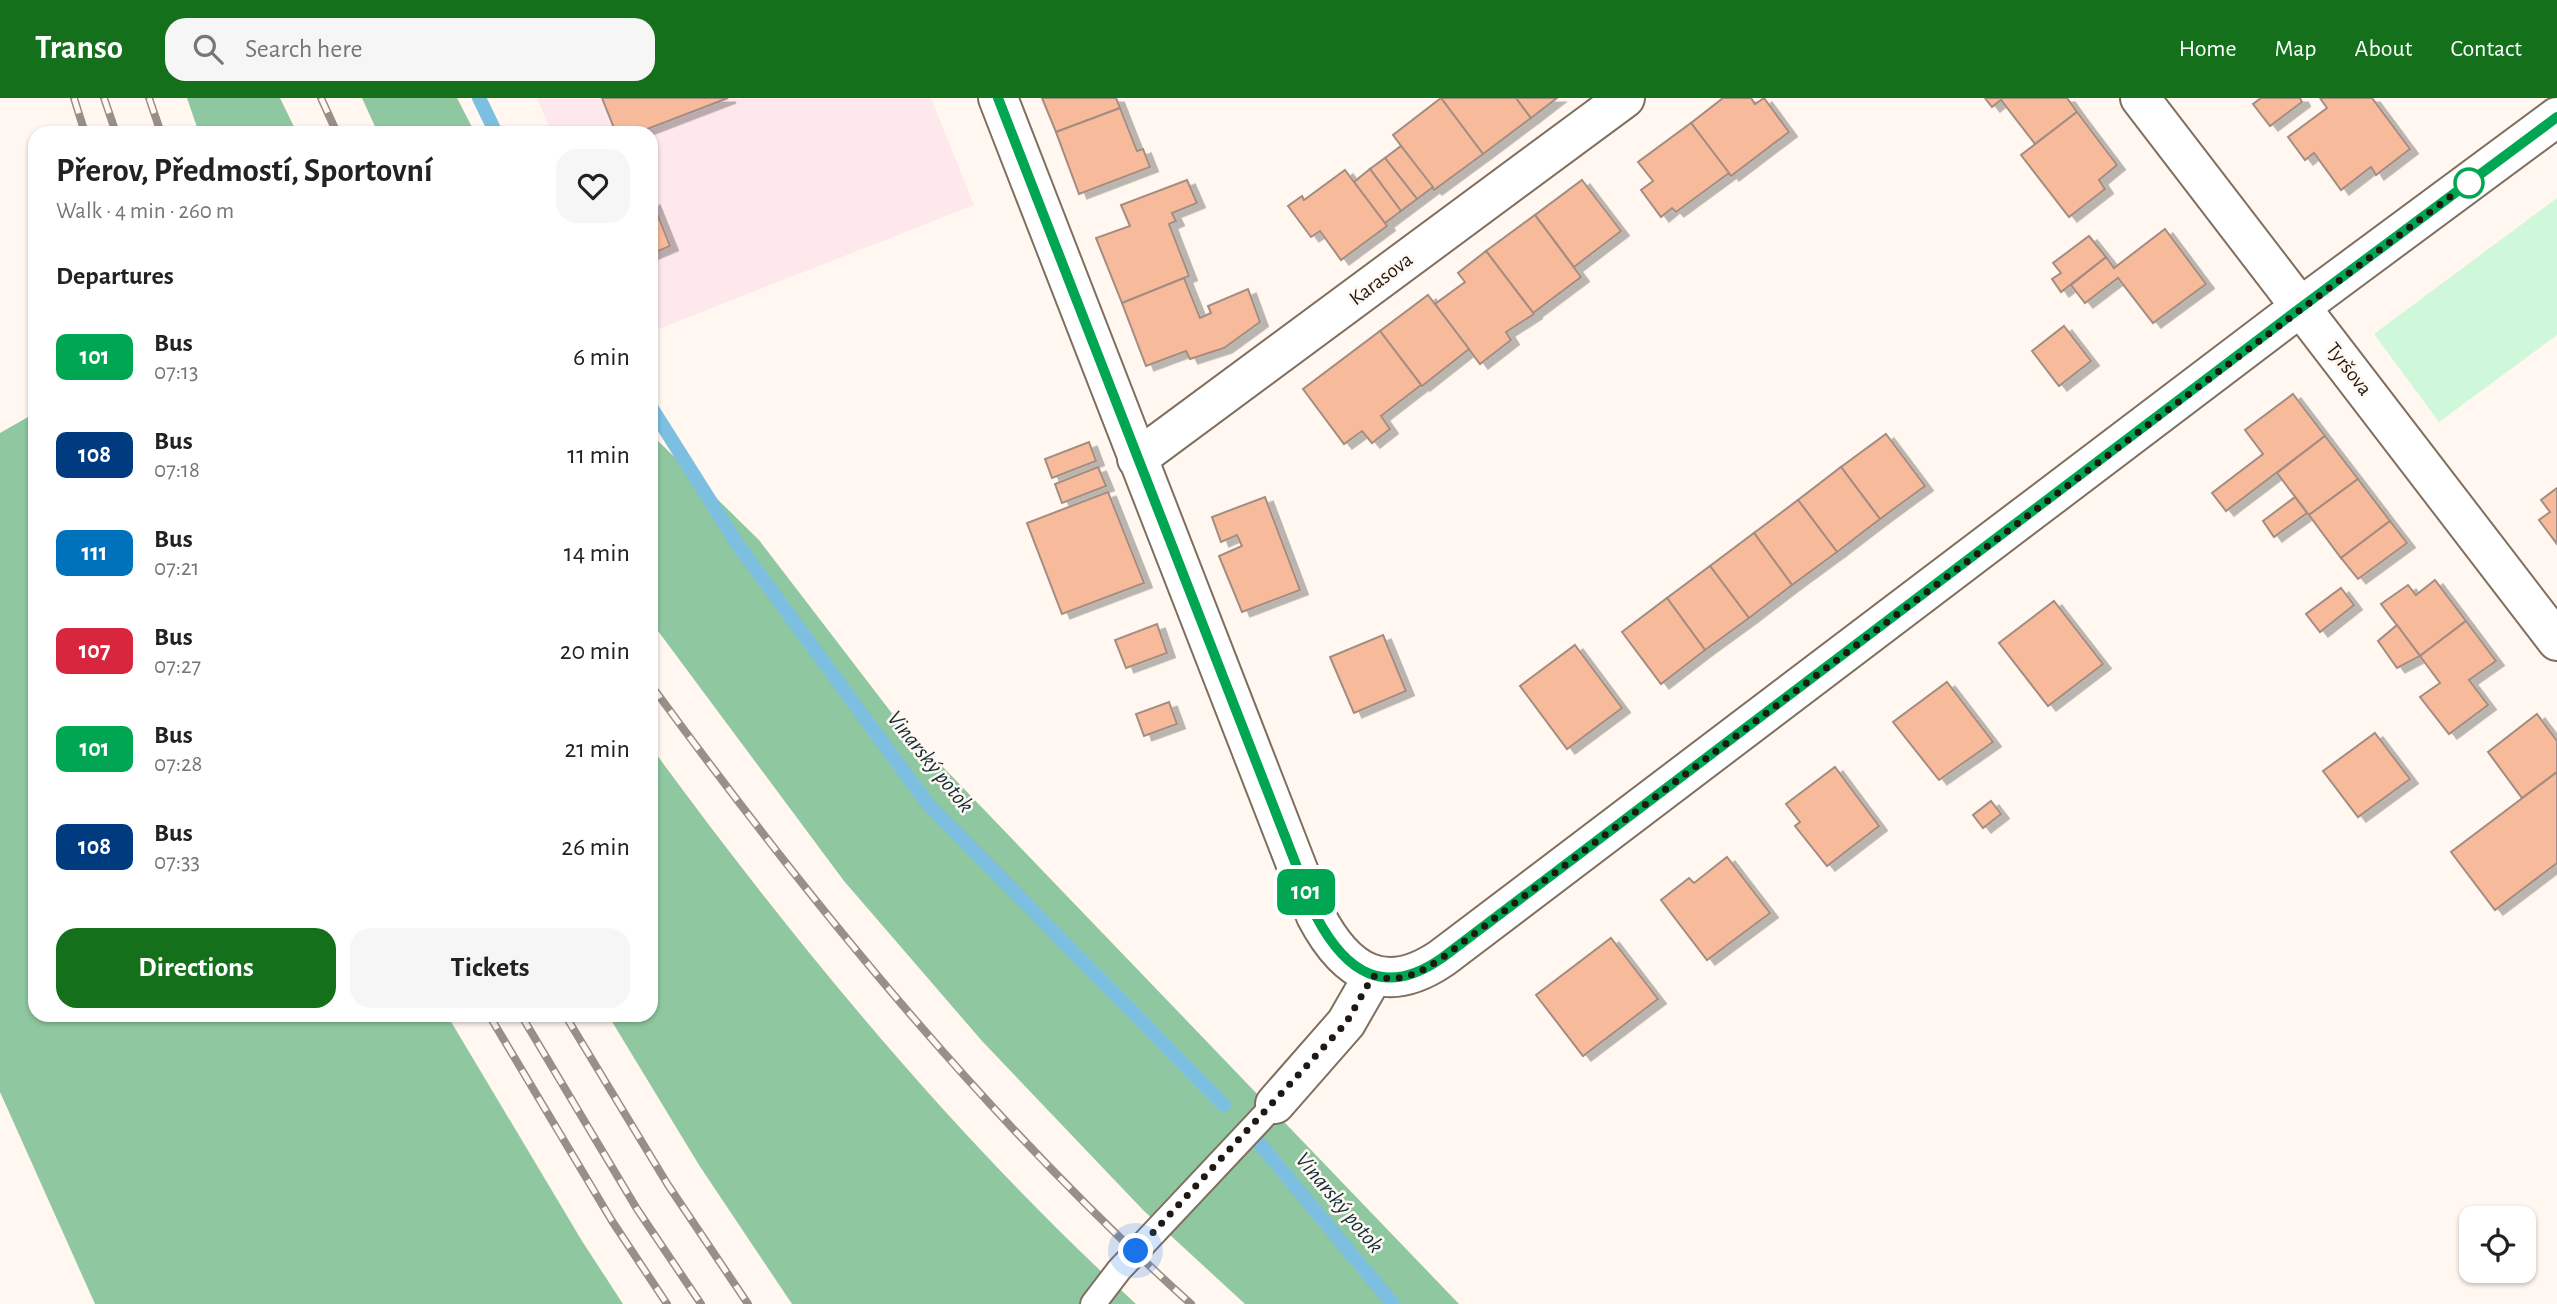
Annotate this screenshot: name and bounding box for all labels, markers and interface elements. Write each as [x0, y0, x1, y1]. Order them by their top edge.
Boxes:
search box [165, 18, 655, 81]
icon: search [189, 30, 227, 68]
text: Transo [35, 32, 123, 65]
text: Search here [245, 36, 363, 62]
text: Home [2179, 37, 2237, 61]
text: Map [2275, 37, 2317, 61]
text: About [2355, 37, 2412, 61]
text: Contact [2450, 37, 2522, 61]
button: heart [556, 149, 630, 223]
text: Přerov, Předmostí, Sportovní [56, 155, 433, 188]
unlabelled marker [2454, 168, 2484, 198]
text: Walk · 4 min · 260 m [56, 200, 234, 223]
street label: Karasova [1345, 248, 1417, 309]
text: Departures [56, 263, 174, 289]
text: Bus [154, 330, 193, 356]
street label: Tyršova [2322, 339, 2376, 400]
text: 6 min [573, 344, 630, 370]
text: 101 [80, 345, 109, 369]
text: 07:13 [154, 361, 198, 384]
text: Bus [154, 428, 193, 454]
text: 11 min [567, 442, 630, 468]
text: 108 [78, 443, 111, 467]
text: 07:18 [154, 459, 200, 482]
text: Bus [154, 526, 193, 552]
text: 14 min [564, 540, 630, 566]
text: 111 [82, 541, 107, 565]
text: 07:21 [154, 557, 199, 580]
text: Bus [154, 624, 193, 650]
text: 20 min [560, 638, 630, 664]
text: 107 [79, 639, 110, 663]
text: 07:27 [154, 655, 201, 678]
water label: Vinarský potok [882, 707, 978, 817]
text: Bus [154, 722, 193, 748]
text: 21 min [564, 736, 630, 762]
text: 101 [80, 737, 109, 761]
text: 07:28 [154, 753, 202, 776]
text: Bus [154, 820, 193, 846]
text: 26 min [561, 834, 630, 860]
text: 108 [78, 835, 111, 859]
text: 07:33 [154, 851, 200, 874]
line badge: 101 [1266, 869, 1346, 915]
text: 101 [1291, 880, 1321, 904]
button: Directions [56, 928, 336, 1008]
button: Tickets [350, 928, 630, 1008]
water label: Vinarský potok [1291, 1148, 1388, 1258]
map controls [2459, 1206, 2536, 1283]
button: locate [2459, 1206, 2536, 1283]
your location [1118, 1233, 1153, 1268]

